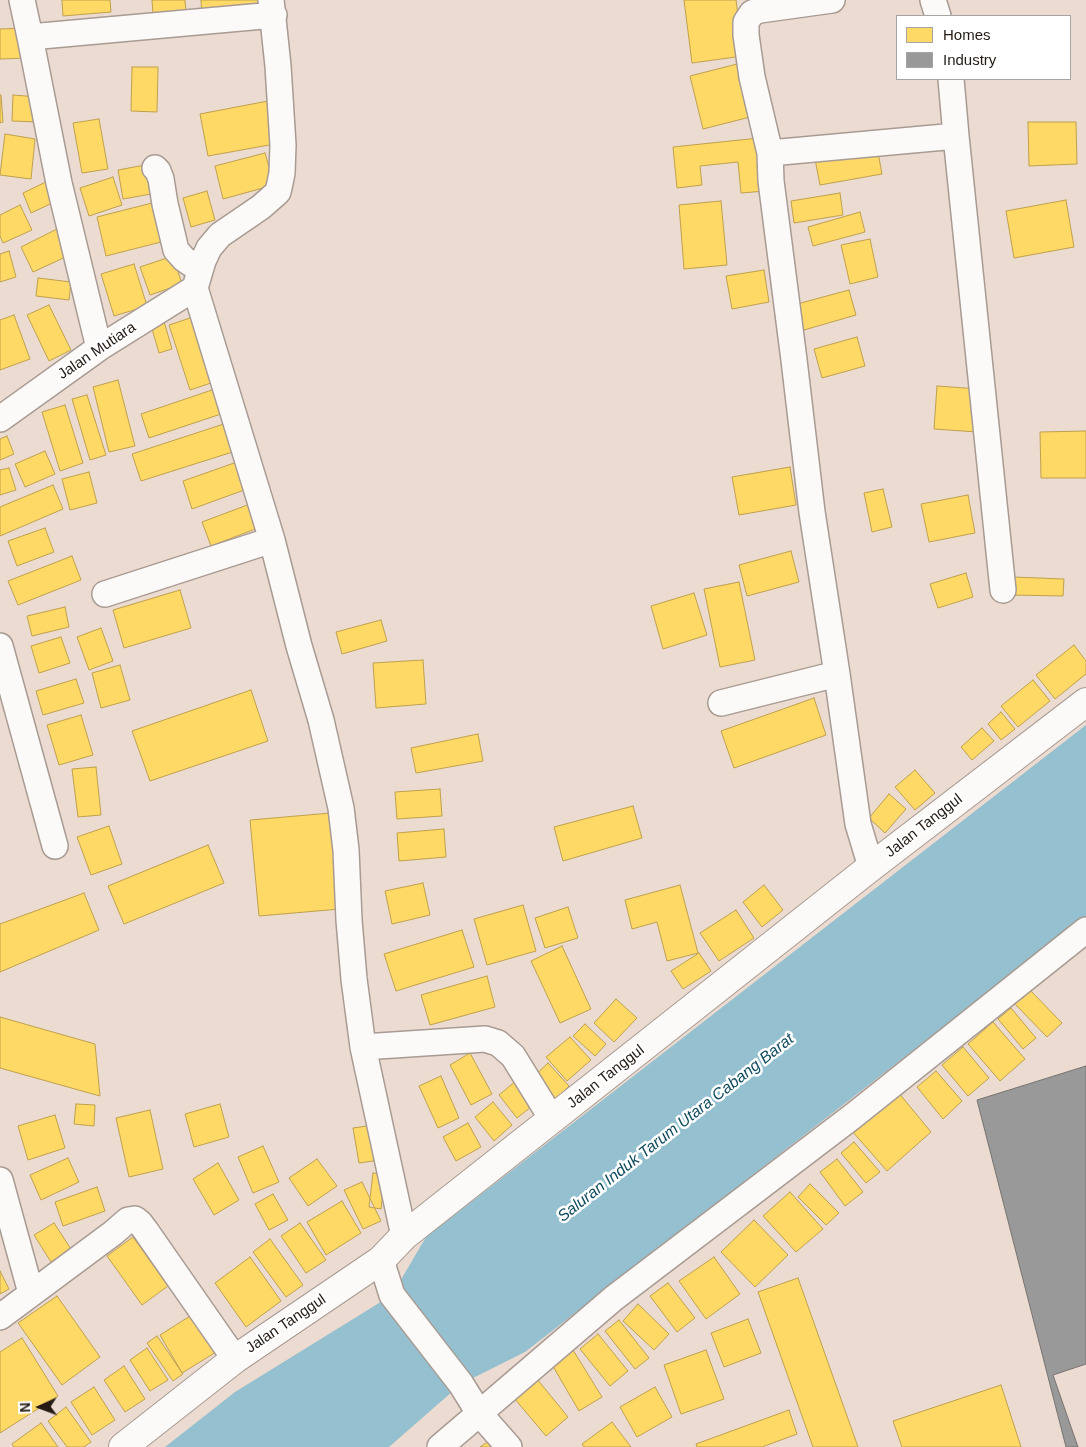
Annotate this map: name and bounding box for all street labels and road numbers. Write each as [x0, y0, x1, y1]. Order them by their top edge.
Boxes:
street label: Jalan Mutiara [55, 318, 139, 384]
street label: Jalan Tanggul [882, 790, 966, 862]
street label: Jalan Tanggul [564, 1041, 648, 1113]
street label: Jalan Tanggul [243, 1291, 329, 1357]

